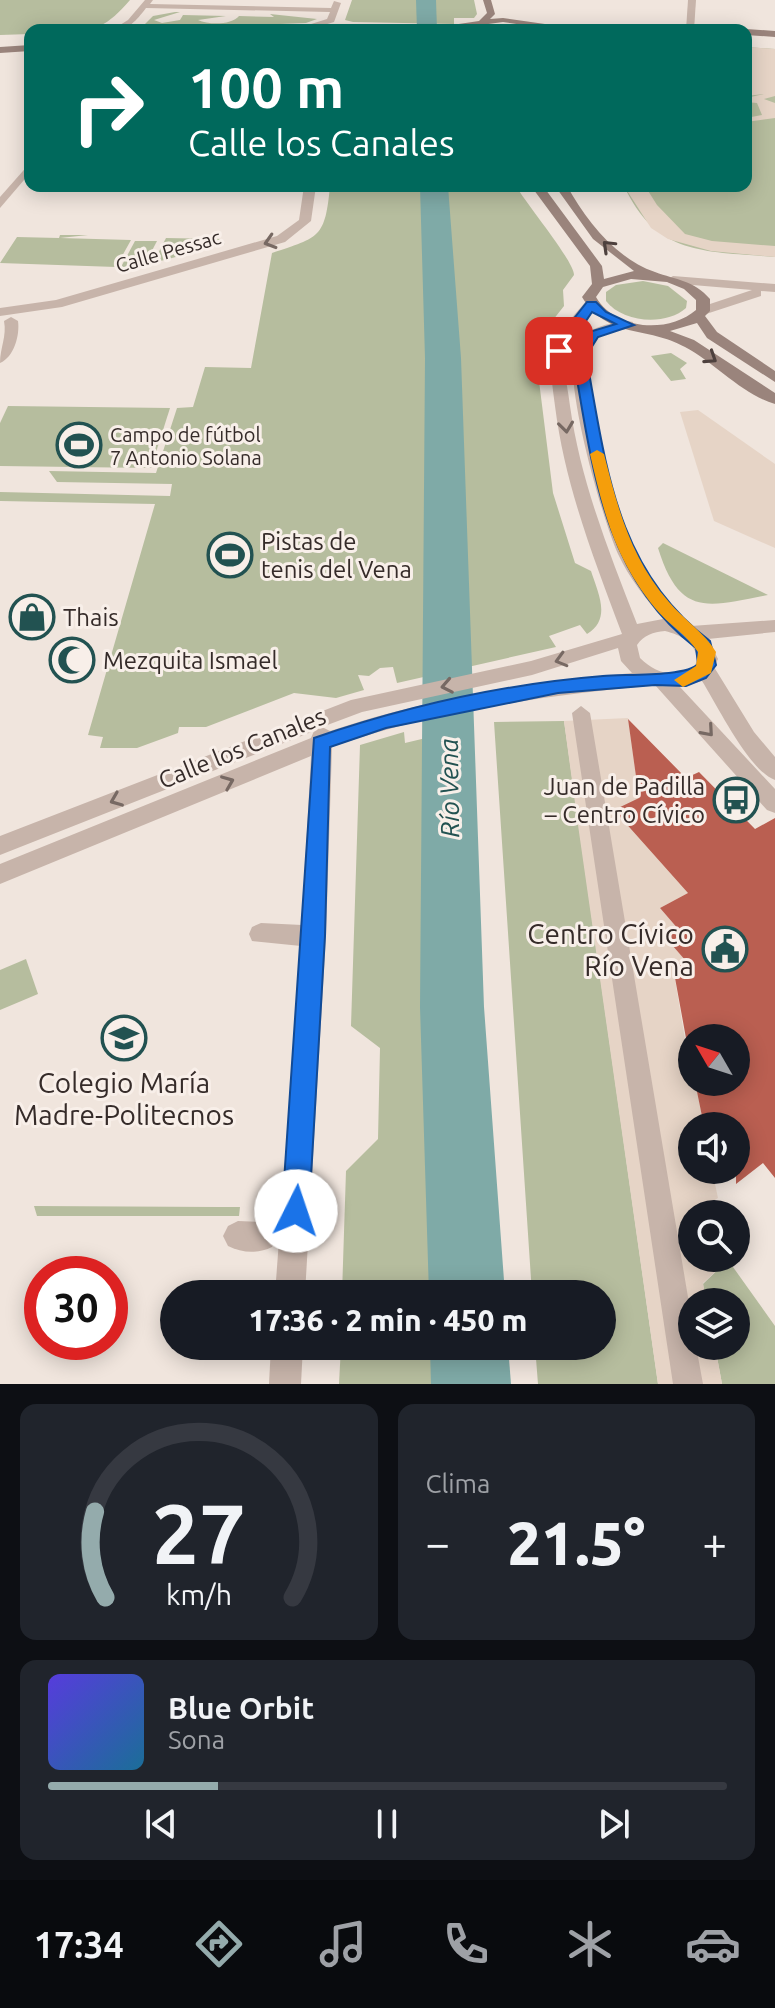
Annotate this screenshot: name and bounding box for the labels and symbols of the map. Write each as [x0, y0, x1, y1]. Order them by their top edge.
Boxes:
street label: Calle Pessac [113, 225, 223, 277]
one-way arrow [263, 233, 277, 249]
one-way arrow [603, 240, 617, 255]
pin [525, 317, 593, 385]
one-way arrow [702, 348, 717, 363]
sports icon: Campo de fútbol 7 Antonio Solana [55, 421, 103, 469]
one-way arrow [557, 421, 574, 434]
place label: Campo de fútbol 7 Antonio Solana [110, 423, 262, 469]
place label: Pistas de tenis del Vena [261, 528, 412, 583]
sports icon: Pistas de tenis del Vena [206, 531, 254, 579]
shop icon: Thais [8, 593, 56, 641]
place label: Thais [63, 604, 119, 631]
mosque icon: Mezquita Ismael [48, 636, 96, 684]
place label: Mezquita Ismael [103, 647, 278, 674]
one-way arrow [554, 651, 568, 667]
one-way arrow [441, 677, 454, 694]
street label: Calle los Canales [155, 702, 329, 794]
one-way arrow [698, 721, 713, 736]
water label: Río Vena [434, 738, 464, 838]
place label: Juan de Padilla – Centro Cívico [544, 773, 705, 828]
one-way arrow [220, 775, 234, 791]
bus stop icon: Juan de Padilla – Centro Cívico [712, 776, 760, 824]
one-way arrow [110, 790, 124, 807]
place label: Centro Cívico Río Vena [527, 918, 694, 981]
public building icon: Centro Cívico Río Vena [701, 925, 749, 973]
school or university icon: Colegio María Madre-Politecnos [100, 1014, 148, 1062]
north arrow [678, 1024, 750, 1096]
place label: Colegio María Madre-Politecnos [14, 1067, 234, 1130]
position arrow [254, 1169, 338, 1253]
speed limit sign: 30 [24, 1256, 128, 1360]

